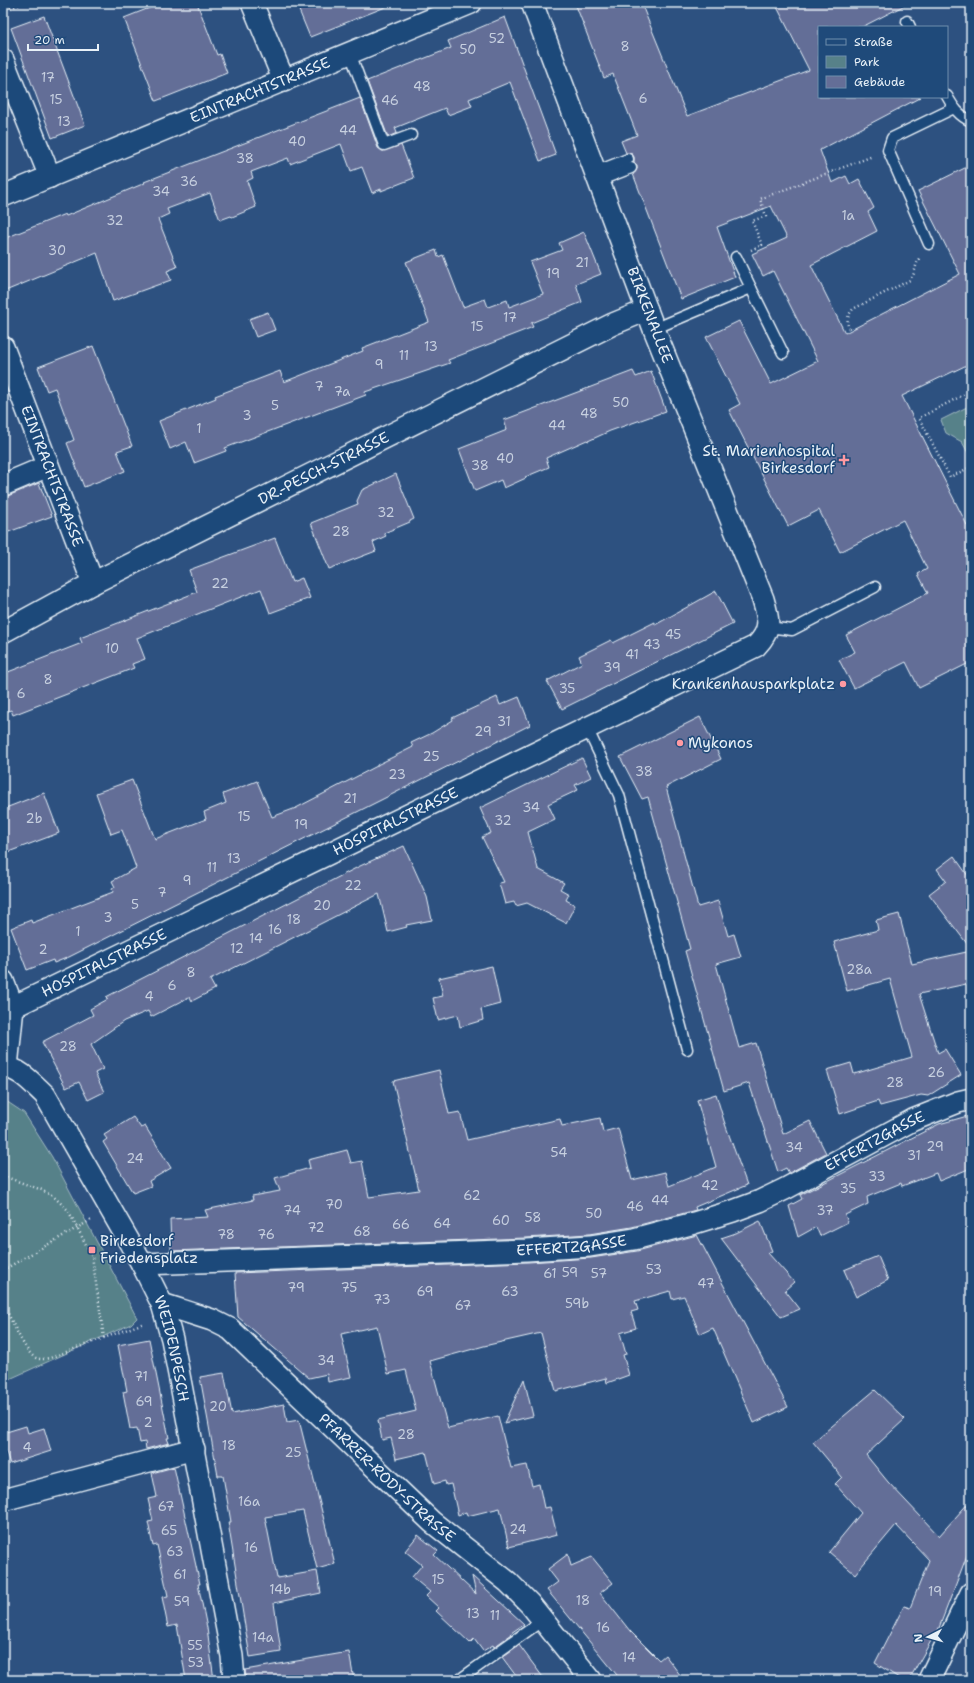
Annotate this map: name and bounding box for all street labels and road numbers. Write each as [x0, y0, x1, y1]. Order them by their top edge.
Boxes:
street label: EINTRACHTSTRASSE [187, 52, 333, 128]
street label: BIRKENALLEE [622, 264, 678, 366]
street label: EINTRACHTSTRASSE [16, 402, 88, 550]
street label: DR.-PESCH-STRASSE [255, 427, 392, 509]
street label: HOSPITALSTRASSE [329, 782, 461, 860]
street label: HOSPITALSTRASSE [38, 924, 170, 1002]
street label: EFFERTZGASSE [821, 1106, 927, 1176]
street label: EFFERTZGASSE [516, 1230, 628, 1260]
street label: WEIDENPESCH [149, 1292, 194, 1403]
street label: PFARRER-RODY-STRASSE [314, 1409, 460, 1547]

